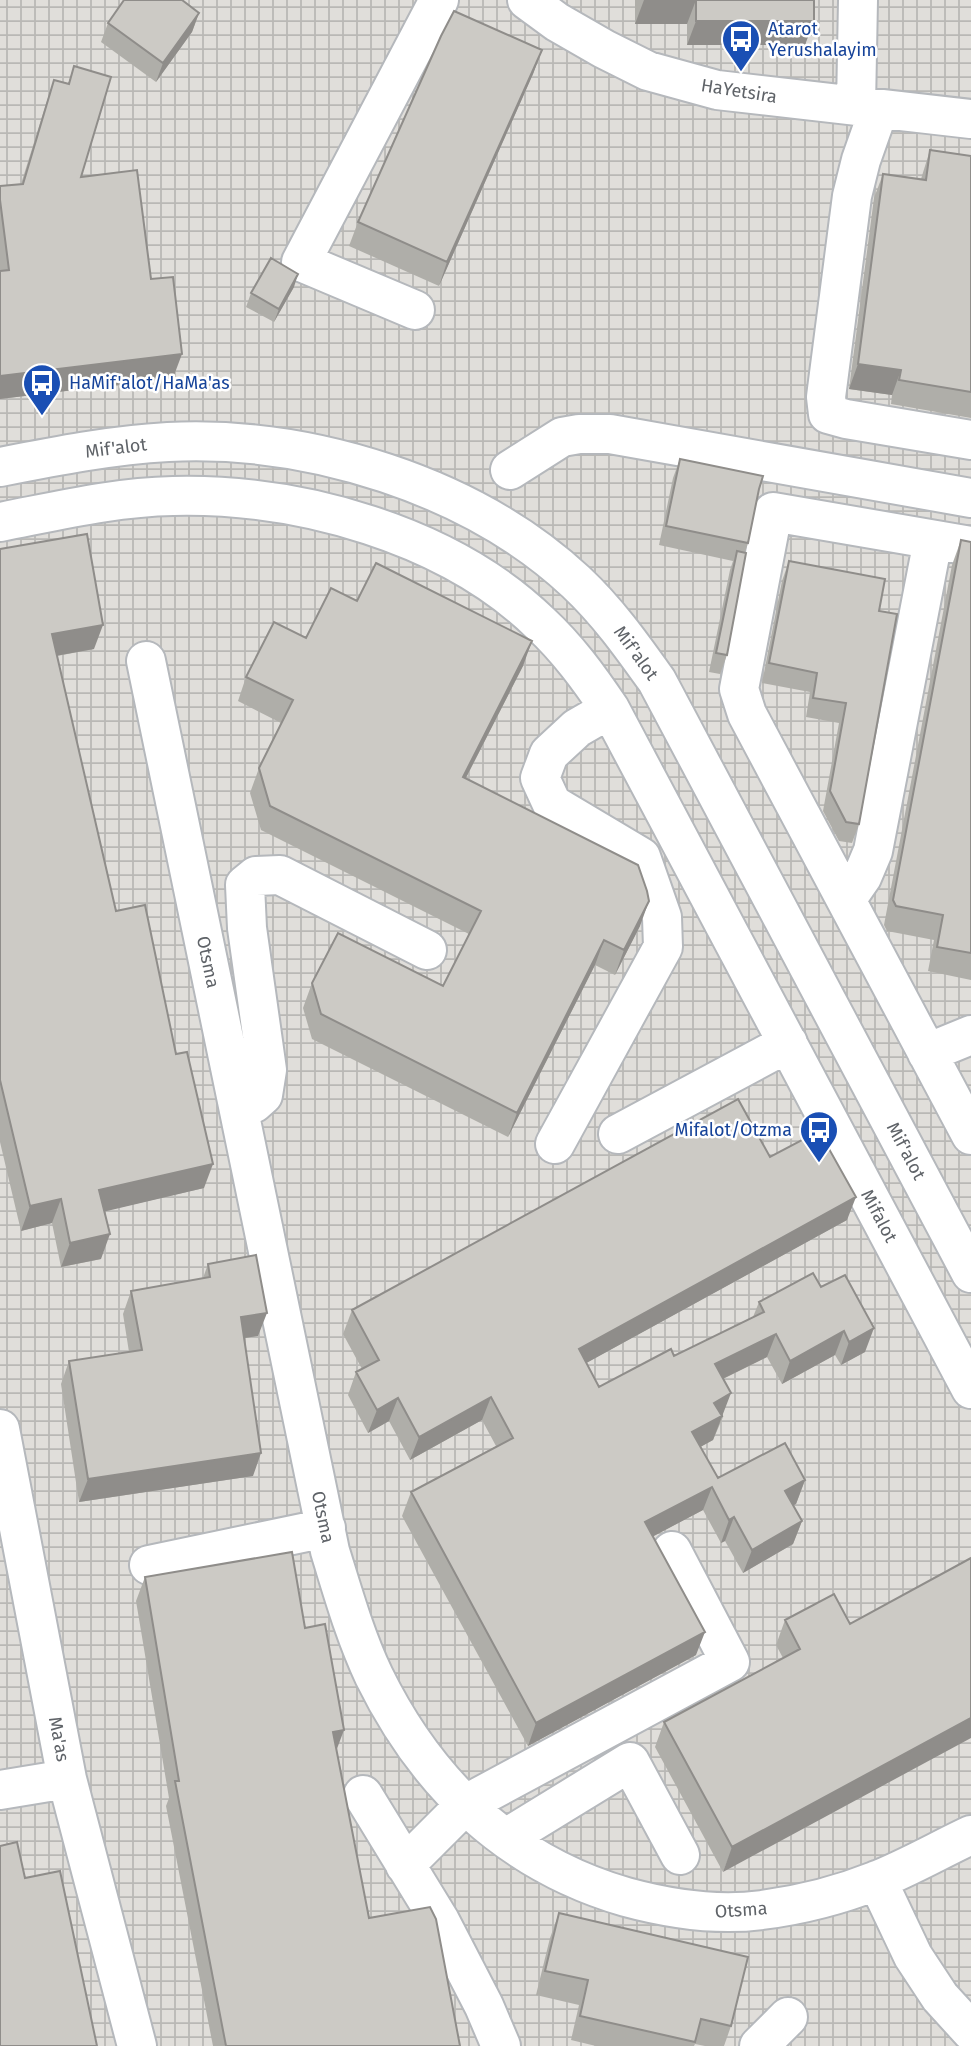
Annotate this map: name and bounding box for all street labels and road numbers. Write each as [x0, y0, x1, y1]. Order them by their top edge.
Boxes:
street label: HaYetsira [699, 74, 779, 108]
street label: Mif'alot [84, 433, 149, 463]
street label: Mif'alot [609, 622, 663, 685]
street label: Otsma [192, 934, 224, 990]
street label: Mif'alot [882, 1119, 930, 1184]
street label: Mifalot [856, 1186, 902, 1247]
street label: Otsma [307, 1489, 339, 1545]
street label: Ma'as [44, 1715, 74, 1763]
street label: Otsma [714, 1897, 768, 1923]

